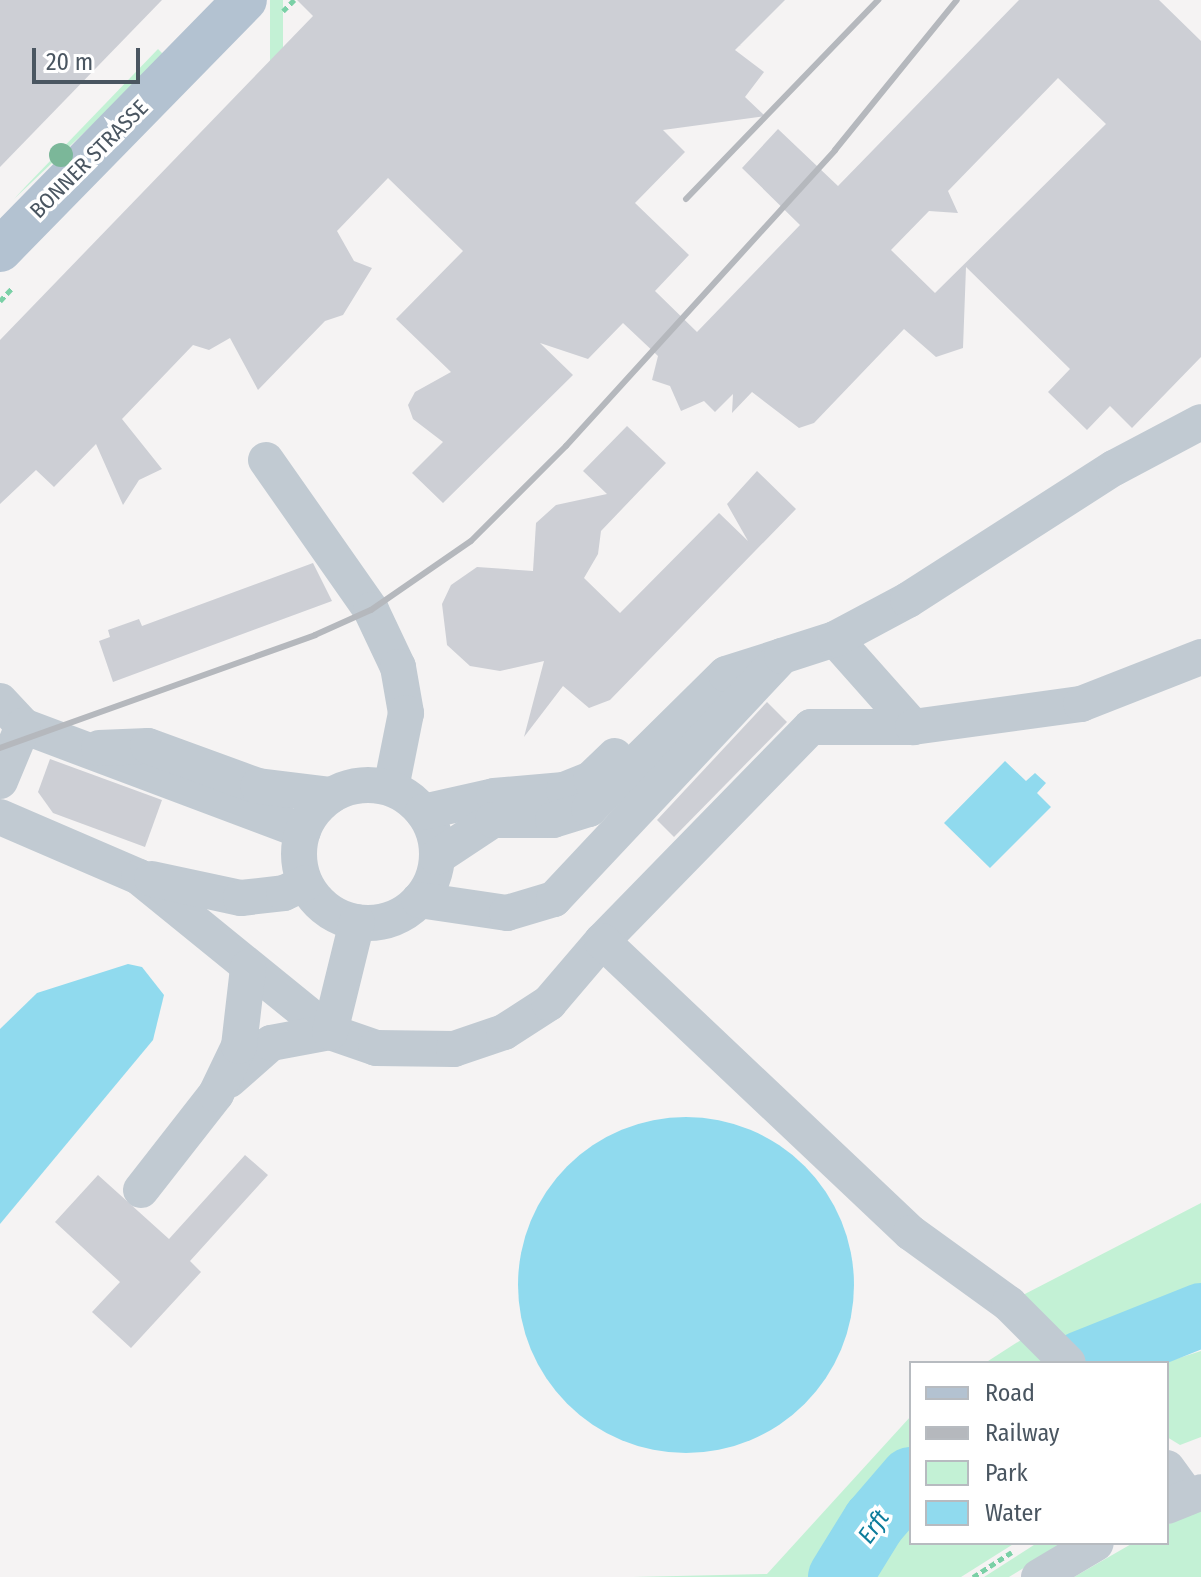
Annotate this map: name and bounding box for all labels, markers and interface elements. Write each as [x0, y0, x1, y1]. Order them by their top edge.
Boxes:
scale bar [36, 32, 144, 82]
text: 20 m [46, 48, 93, 76]
street label: BONNER STRASSE [24, 94, 154, 224]
legend [909, 1361, 1169, 1545]
text: Road [985, 1379, 1035, 1407]
text: Railway [985, 1419, 1060, 1447]
text: Park [985, 1459, 1028, 1487]
text: Water [985, 1499, 1042, 1527]
water label: Erft [852, 1505, 896, 1549]

